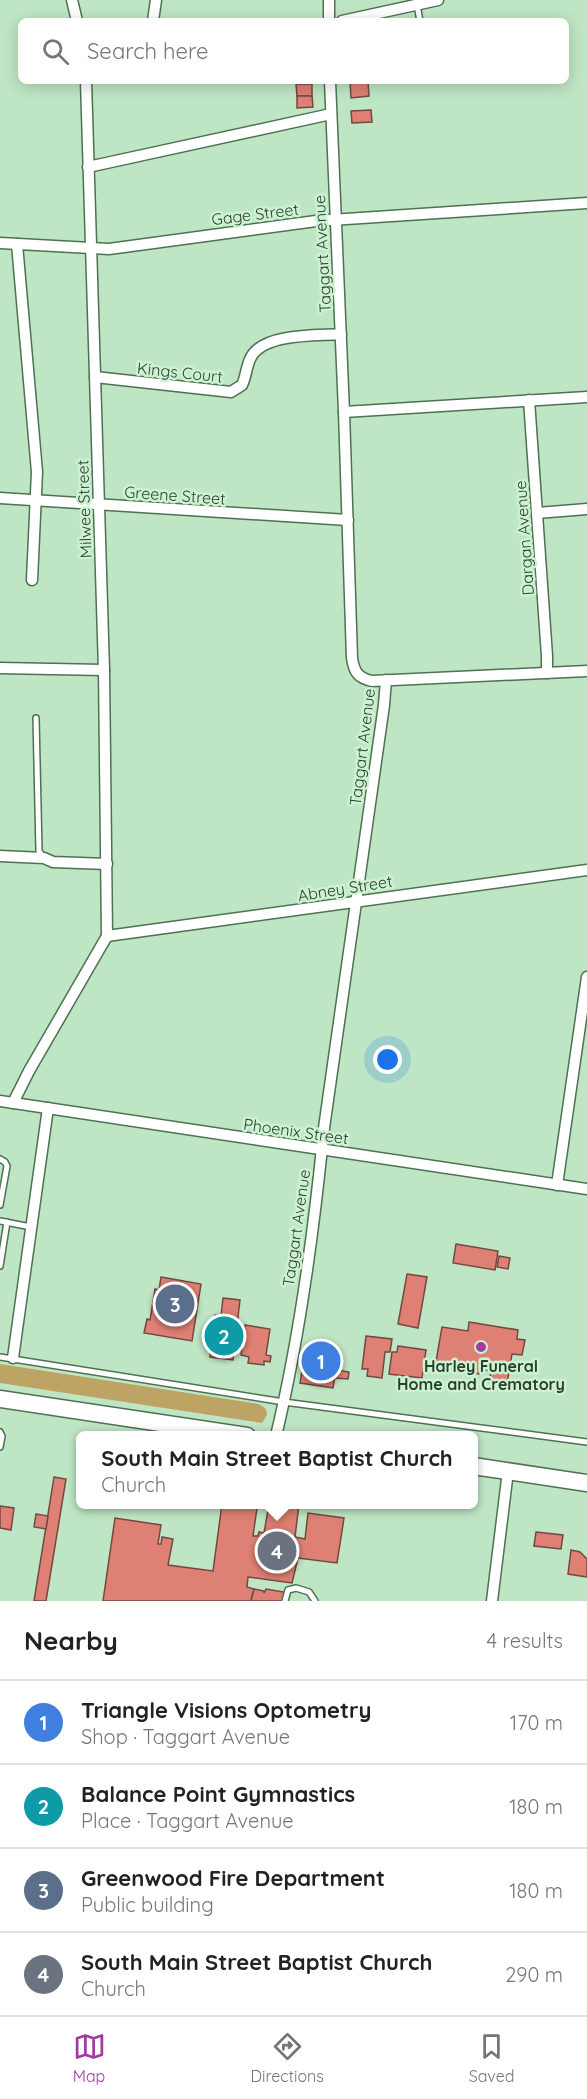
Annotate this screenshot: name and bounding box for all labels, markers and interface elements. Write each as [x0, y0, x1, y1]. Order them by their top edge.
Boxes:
search box [18, 18, 569, 84]
icon: search [39, 35, 72, 68]
text: Search here [87, 37, 208, 65]
street label: Taggart Avenue [309, 195, 335, 313]
street label: Gage Street [210, 199, 300, 229]
street label: Kings Court [136, 358, 224, 386]
street label: Milwee Street [72, 460, 96, 558]
street label: Dargan Avenue [510, 480, 538, 596]
street label: Greene Street [124, 481, 226, 509]
street label: Taggart Avenue [345, 687, 379, 807]
street label: Abney Street [296, 871, 394, 905]
your location [373, 1045, 402, 1074]
street label: Phoenix Street [242, 1114, 350, 1148]
street label: Taggart Avenue [278, 1168, 314, 1288]
pin: 3 [156, 1282, 195, 1326]
pin: 2 [204, 1314, 244, 1358]
pin: 1 [302, 1338, 340, 1384]
marker: Harley Funeral Home and Crematory [474, 1340, 488, 1354]
place label: Harley Funeral Home and Crematory [397, 1356, 565, 1394]
popup [76, 1431, 478, 1509]
text: South Main Street Baptist Church [101, 1444, 453, 1472]
text: Church [101, 1472, 166, 1497]
pin: 4 [258, 1528, 296, 1574]
text: Nearby [24, 1624, 118, 1657]
text: 4 results [487, 1628, 563, 1653]
text: Triangle Visions Optometry [81, 1696, 371, 1724]
text: 1 [40, 1710, 47, 1735]
text: 170 m [510, 1710, 563, 1735]
text: Shop · Taggart Avenue [81, 1724, 290, 1749]
text: Balance Point Gymnastics [81, 1780, 355, 1808]
text: 2 [38, 1794, 49, 1819]
text: 180 m [509, 1794, 563, 1819]
text: Place · Taggart Avenue [81, 1808, 294, 1833]
text: Greenwood Fire Department [81, 1864, 385, 1892]
text: 3 [38, 1878, 49, 1903]
text: 180 m [509, 1878, 563, 1903]
text: Public building [81, 1892, 214, 1917]
text: South Main Street Baptist Church [81, 1948, 432, 1976]
text: 4 [38, 1962, 49, 1987]
text: 290 m [505, 1962, 563, 1987]
text: Church [81, 1976, 146, 2001]
tab: Map [73, 2030, 106, 2086]
tab: Directions [251, 2030, 324, 2086]
tab: Saved [469, 2030, 514, 2086]

